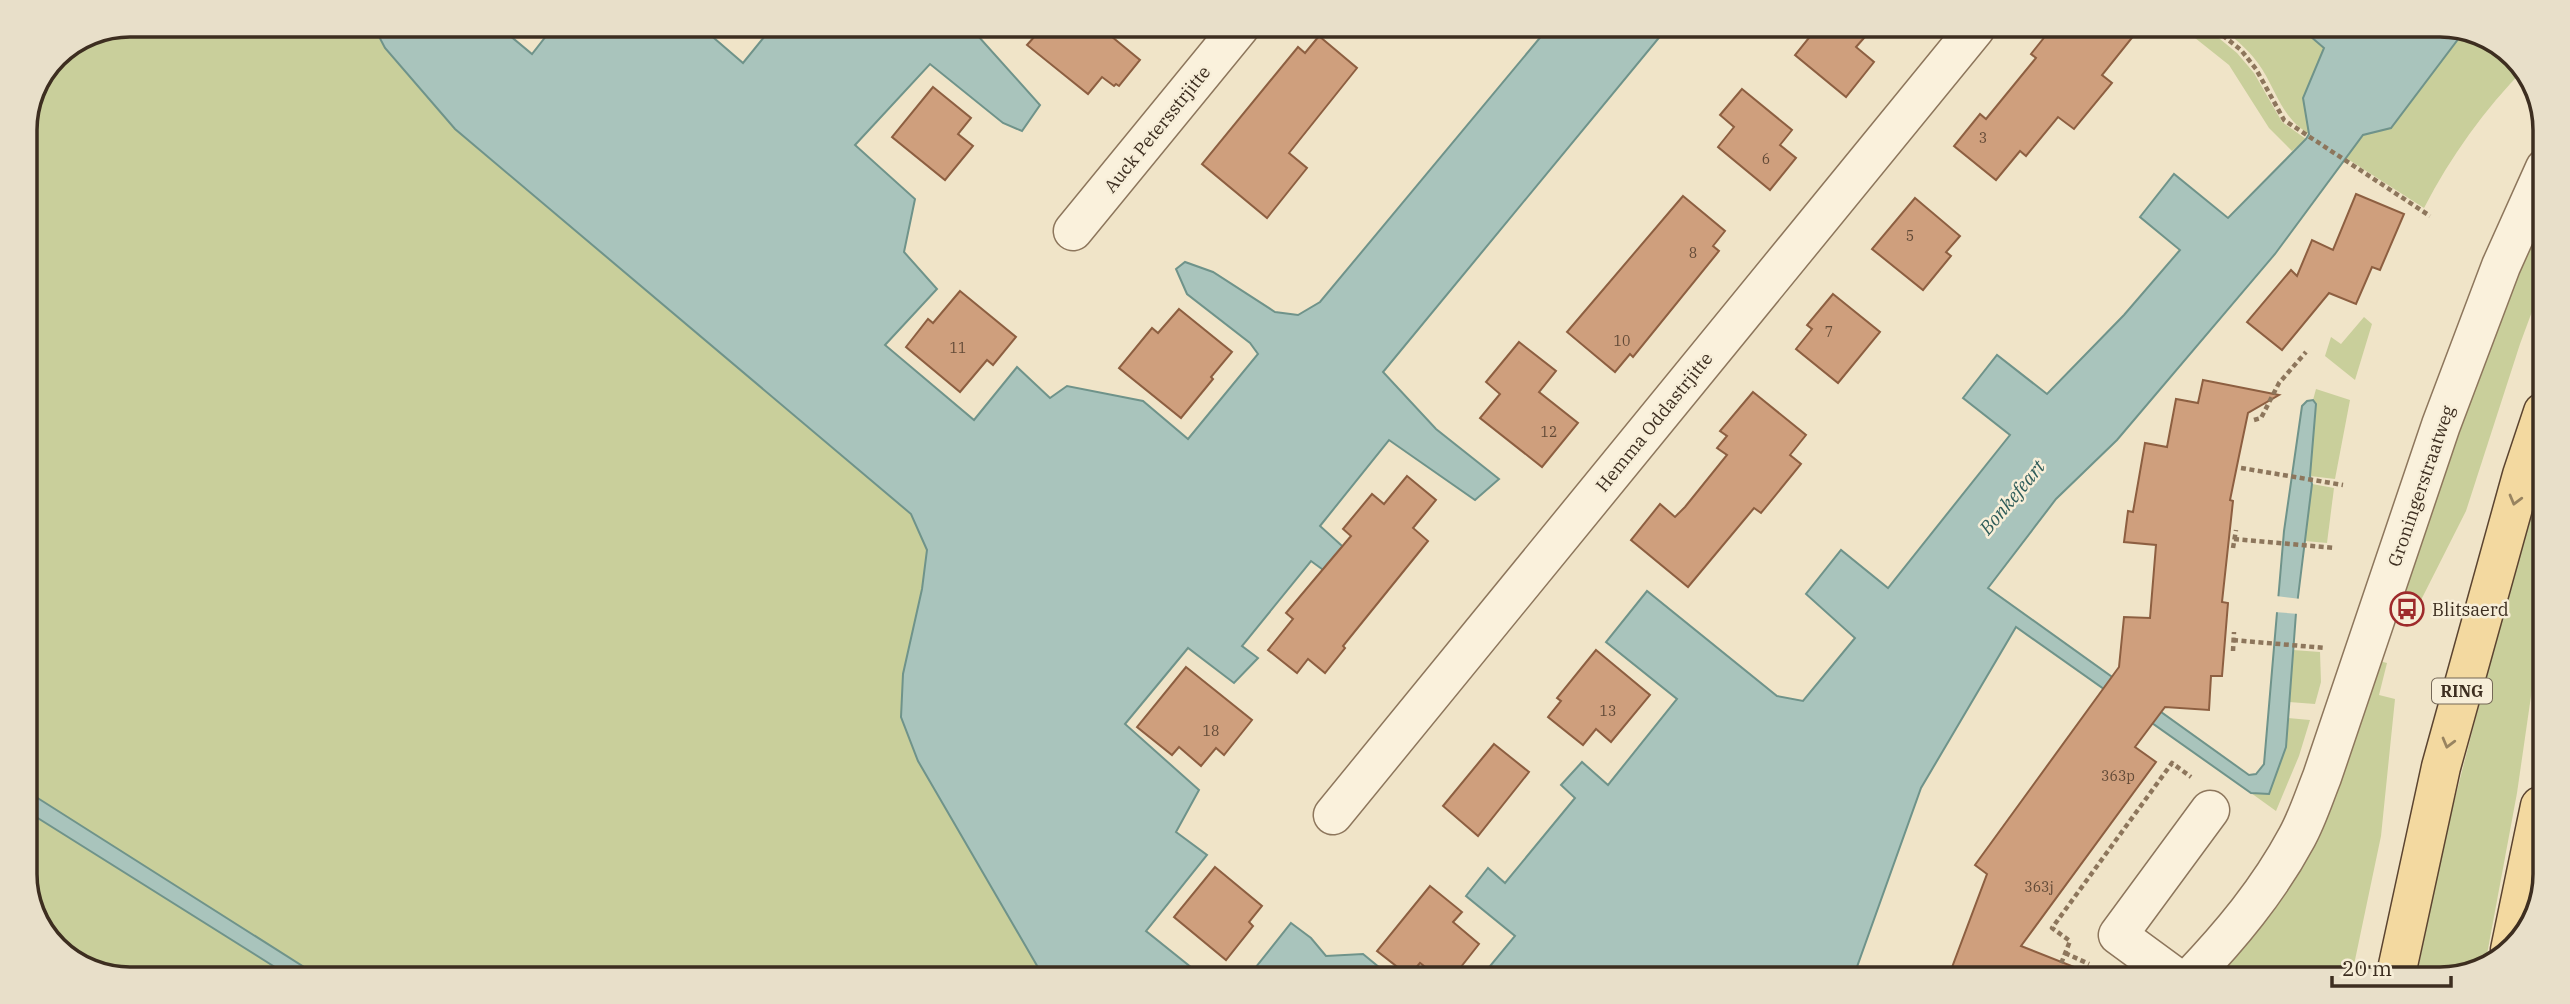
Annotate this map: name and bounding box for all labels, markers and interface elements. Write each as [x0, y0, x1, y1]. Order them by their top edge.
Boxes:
street label: Auck Petersstrjitte [1099, 61, 1215, 197]
house number: 3 [1979, 129, 1987, 147]
house number: 6 [1762, 150, 1770, 168]
house number: 5 [1906, 227, 1914, 245]
house number: 8 [1689, 244, 1697, 262]
house number: 7 [1825, 323, 1833, 341]
house number: 10 [1614, 332, 1630, 350]
house number: 11 [950, 339, 966, 357]
street label: Hemma Oddastrjitte [1591, 348, 1717, 496]
street label: Groningerstraatweg [2383, 402, 2459, 570]
house number: 12 [1541, 423, 1557, 441]
water label: Bonkefeart [1973, 454, 2051, 540]
one-way arrow [2508, 494, 2523, 506]
bus stop icon: Blitsaerd [2388, 590, 2426, 628]
place label: Blitsaerd [2432, 598, 2509, 621]
road number: RING [2432, 678, 2492, 704]
house number: 13 [1600, 702, 1616, 720]
house number: 18 [1203, 722, 1219, 740]
one-way arrow [2441, 737, 2456, 749]
house number: 363p [2101, 767, 2135, 785]
house number: 363j [2024, 878, 2054, 896]
scale bar [2332, 944, 2451, 988]
text: 20 m [2342, 954, 2392, 982]

